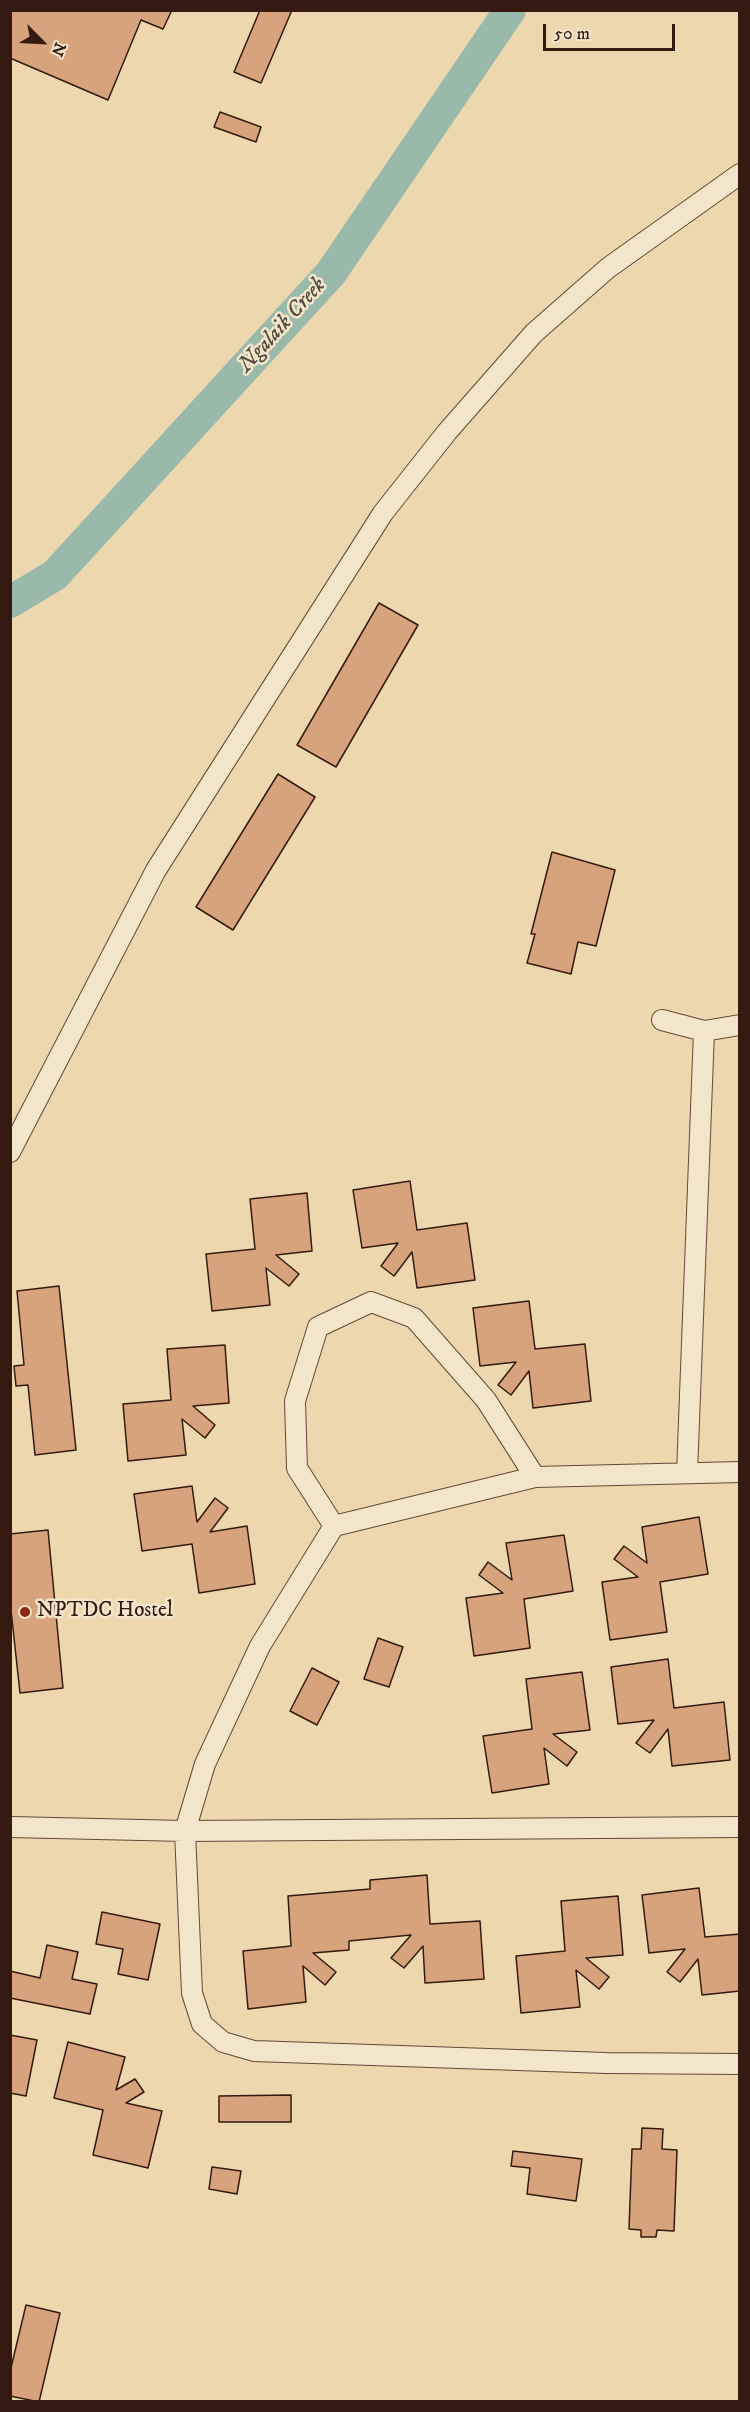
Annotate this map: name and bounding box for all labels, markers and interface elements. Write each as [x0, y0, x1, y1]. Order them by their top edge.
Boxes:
north arrow [12, 12, 72, 72]
scale bar [546, 12, 678, 50]
text: 50 m [554, 23, 590, 45]
text: N [47, 39, 70, 59]
water label: Ngalaik Creek [234, 273, 332, 379]
place label: NPTDC Hostel [37, 1599, 173, 1625]
marker: NPTDC Hostel [18, 1605, 32, 1619]

